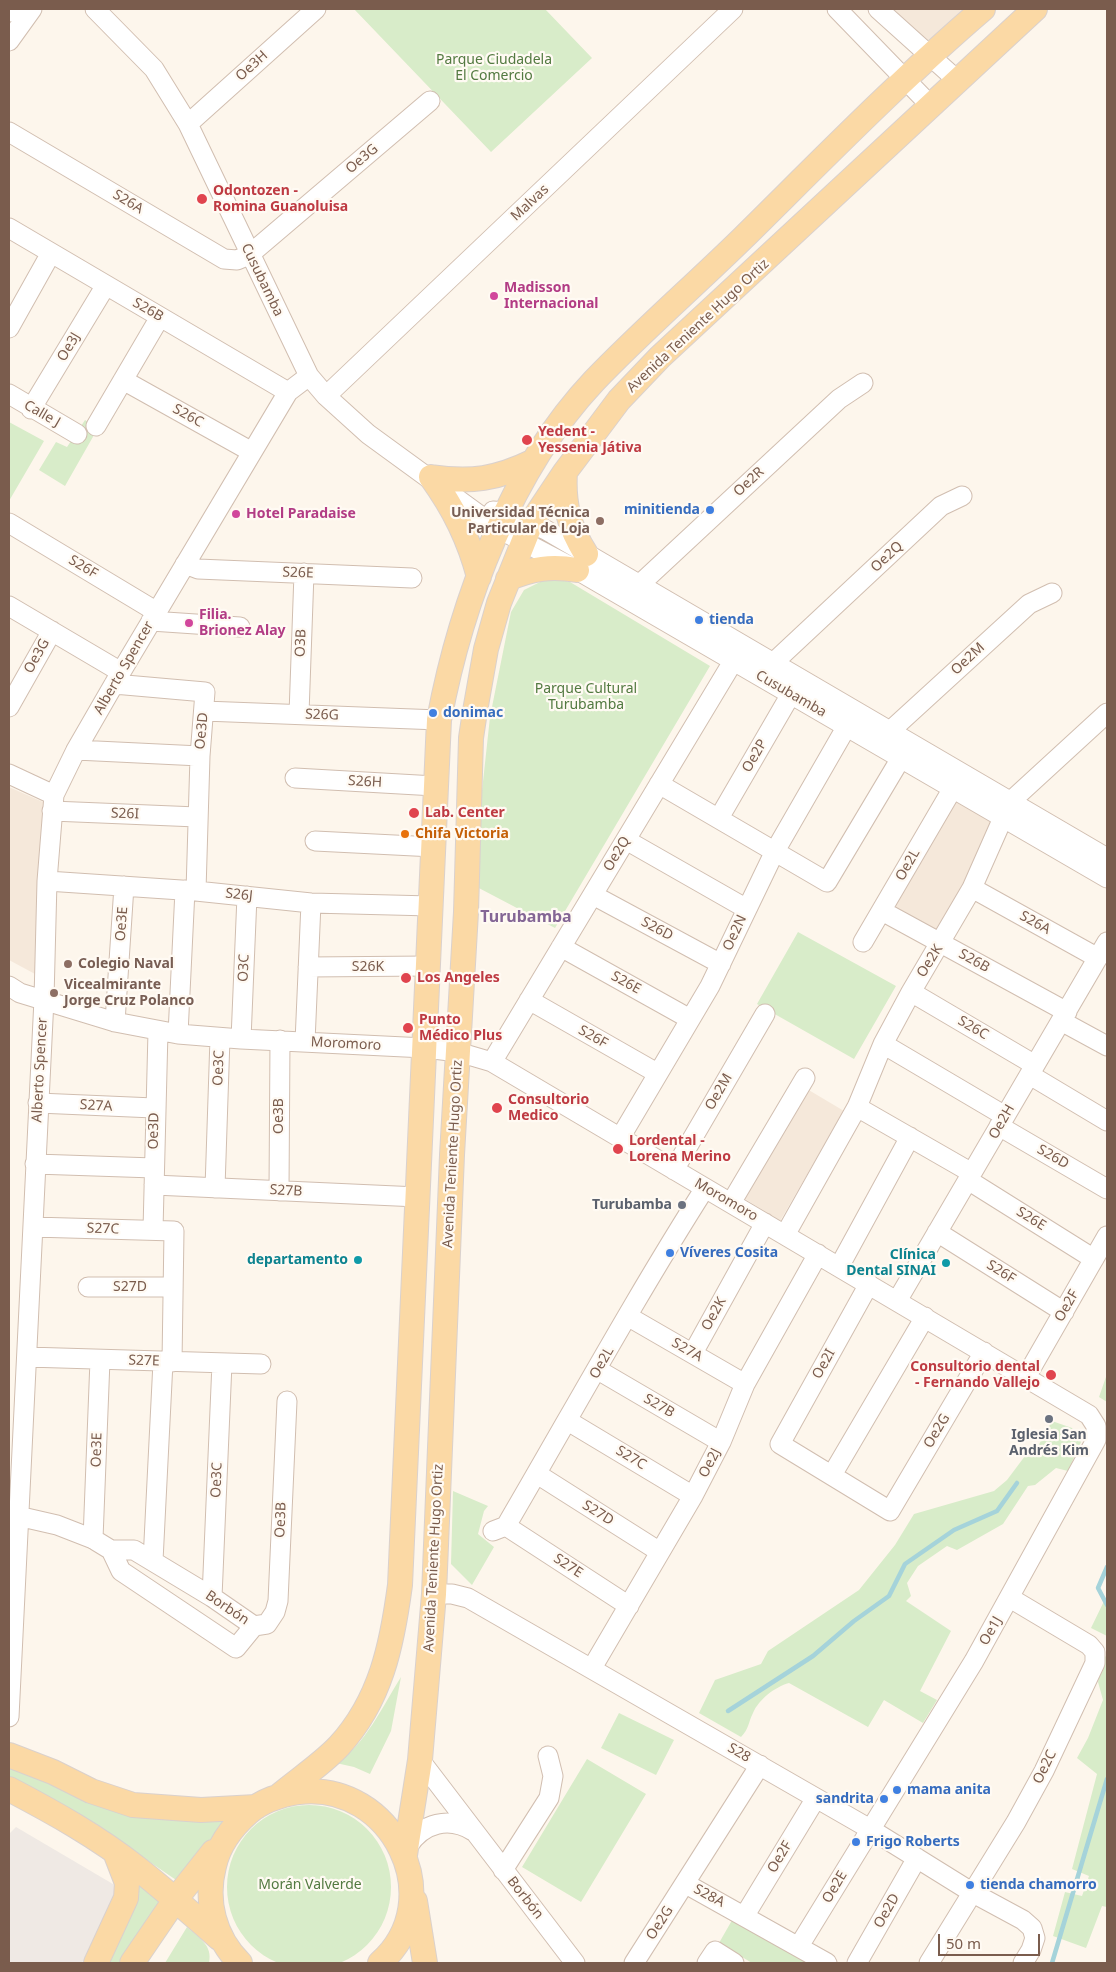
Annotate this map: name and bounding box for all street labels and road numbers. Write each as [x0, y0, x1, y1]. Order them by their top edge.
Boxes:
street label: Oe3H [233, 47, 271, 85]
street label: Oe3G [342, 141, 382, 177]
street label: Malvas [508, 181, 552, 225]
street label: S26A [110, 186, 146, 218]
street label: Cusubamba [237, 241, 287, 319]
street label: Avenida Teniente Hugo Ortiz [623, 256, 773, 396]
street label: S26B [130, 295, 166, 325]
street label: Oe3J [54, 330, 84, 364]
street label: Calle J [21, 397, 63, 431]
street label: S26C [170, 401, 206, 431]
street label: Oe2R [730, 464, 768, 500]
street label: Oe2Q [867, 538, 907, 576]
street label: S26F [65, 552, 101, 582]
street label: S26E [282, 564, 314, 582]
street label: Alberto Spencer [90, 618, 158, 718]
street label: O3B [292, 629, 310, 657]
street label: Oe3G [21, 636, 53, 676]
street label: Oe2M [948, 639, 988, 679]
street label: Cusubamba [753, 667, 829, 721]
street label: S26G [305, 706, 339, 724]
street label: Oe3D [192, 712, 212, 750]
street label: Oe2P [739, 737, 771, 775]
street label: S26H [348, 773, 382, 791]
street label: S26I [110, 805, 140, 823]
street label: Oe2Q [600, 833, 634, 875]
street label: Oe2L [892, 846, 924, 884]
street label: S26J [224, 885, 254, 905]
street label: Oe3E [112, 906, 132, 942]
street label: S26A [1017, 908, 1053, 938]
street label: Oe2N [719, 912, 751, 954]
street label: S26D [638, 914, 676, 944]
street label: Oe2K [913, 941, 947, 981]
street label: S26B [956, 946, 992, 976]
street label: O3C [235, 954, 253, 982]
street label: S26K [352, 959, 384, 975]
street label: S26E [608, 968, 644, 998]
street label: S26C [955, 1013, 991, 1043]
street label: Alberto Spencer [29, 1017, 51, 1123]
street label: S26F [575, 1022, 611, 1052]
street label: Moromoro [310, 1034, 382, 1054]
street label: Oe3C [210, 1050, 228, 1086]
street label: Avenida Teniente Hugo Ortiz [440, 1060, 466, 1248]
street label: Oe2M [702, 1071, 736, 1113]
street label: S27A [79, 1097, 113, 1115]
street label: Oe3B [271, 1098, 287, 1134]
street label: Oe2H [985, 1102, 1019, 1142]
street label: Oe3D [145, 1112, 163, 1150]
street label: S26D [1034, 1141, 1072, 1173]
street label: Moromoro [691, 1175, 761, 1225]
street label: S27B [269, 1182, 303, 1200]
street label: S26E [1013, 1204, 1049, 1234]
street label: S27C [86, 1220, 120, 1238]
street label: S26F [983, 1257, 1019, 1287]
street label: S27D [113, 1279, 147, 1295]
street label: Oe2F [1051, 1287, 1083, 1325]
street label: Oe2K [698, 1294, 730, 1334]
street label: S27A [669, 1335, 705, 1365]
street label: Oe2L [586, 1344, 618, 1382]
street label: Oe2I [809, 1346, 839, 1382]
street label: S27E [128, 1352, 160, 1370]
street label: S27B [641, 1391, 677, 1421]
street label: Oe2G [920, 1411, 954, 1451]
street label: Oe3E [88, 1432, 106, 1468]
street label: S27C [613, 1442, 649, 1474]
street label: Oe2J [696, 1446, 724, 1480]
street label: Oe3C [208, 1462, 226, 1498]
street label: Avenida Teniente Hugo Ortiz [421, 1464, 447, 1652]
street label: S27D [579, 1497, 617, 1529]
street label: Oe3B [272, 1502, 290, 1538]
street label: S27E [550, 1550, 586, 1582]
street label: Borbón [202, 1587, 252, 1629]
street label: Oe1J [976, 1614, 1006, 1648]
street label: S28 [725, 1740, 753, 1766]
street label: Oe2C [1030, 1747, 1060, 1787]
street label: Oe2F [764, 1838, 796, 1876]
street label: Oe2E [819, 1868, 851, 1906]
street label: Borbón [503, 1873, 547, 1923]
street label: S28A [691, 1881, 727, 1911]
street label: Oe2D [870, 1891, 904, 1931]
street label: Oe2G [643, 1903, 677, 1943]

